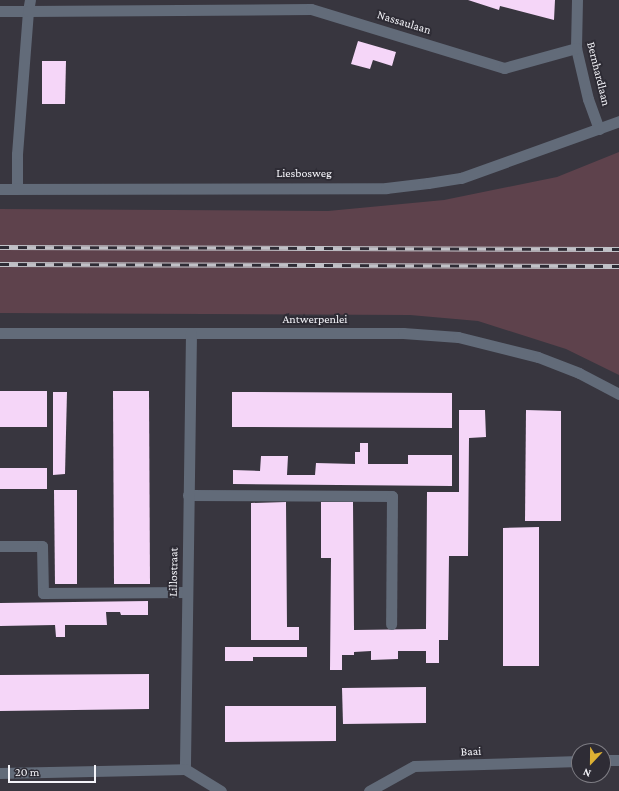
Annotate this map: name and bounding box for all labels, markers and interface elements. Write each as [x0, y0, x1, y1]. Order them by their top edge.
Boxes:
street label: Nassaulaan [375, 8, 433, 38]
street label: Bernhardlaan [583, 40, 613, 108]
street label: Liesbosweg [276, 167, 332, 181]
street label: Antwerpenlei [283, 313, 347, 327]
street label: Lillostraat [166, 547, 182, 597]
north arrow [571, 743, 611, 783]
street label: Baai [460, 744, 482, 760]
scale bar [10, 757, 98, 783]
text: 20 m [15, 765, 39, 779]
text: N [581, 766, 593, 780]

